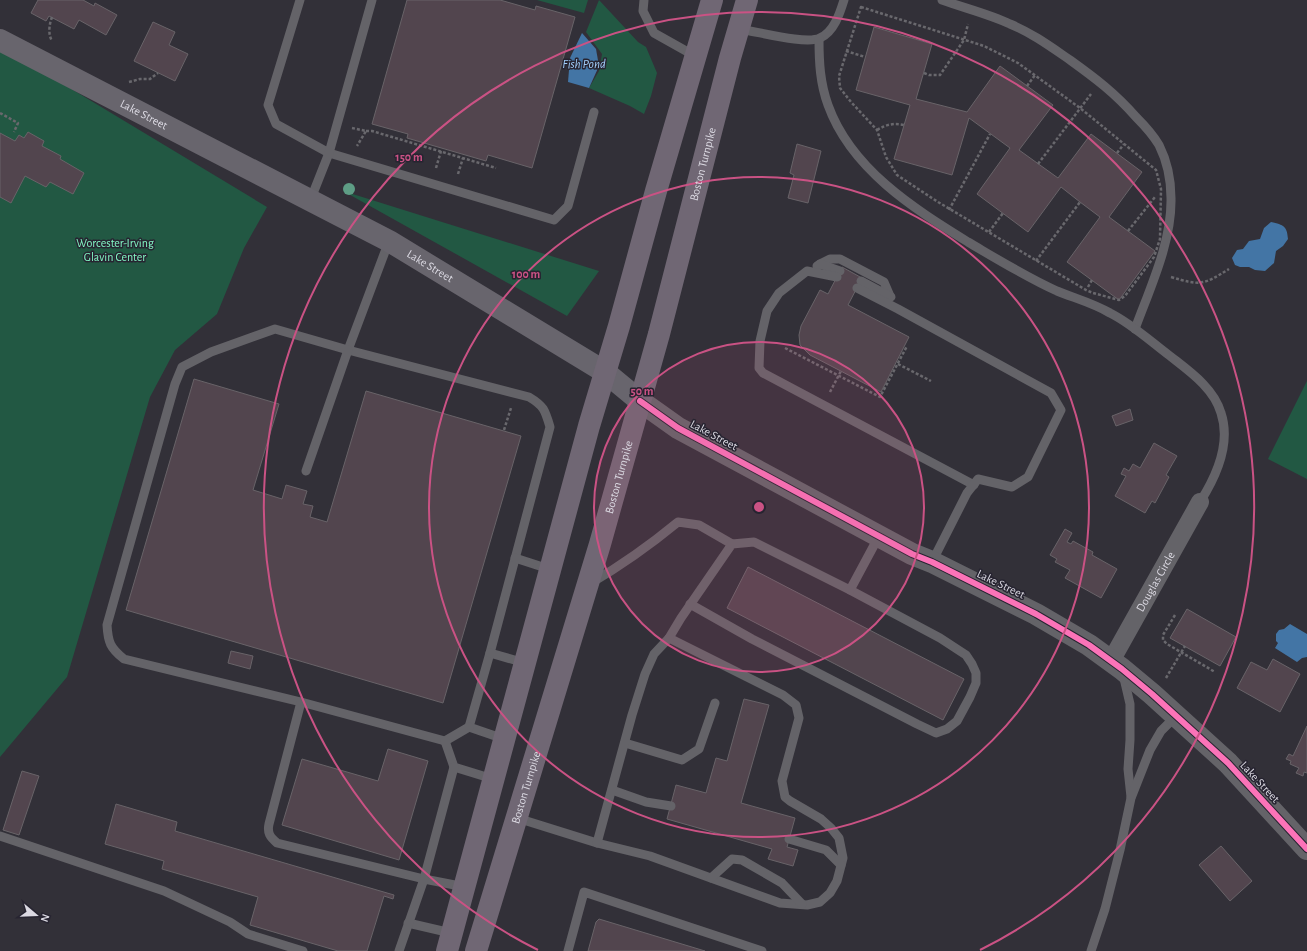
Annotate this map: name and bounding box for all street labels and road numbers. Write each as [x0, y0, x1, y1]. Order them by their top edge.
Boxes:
street label: Lake Street [118, 97, 170, 132]
street label: Boston Turnpike [688, 126, 718, 202]
street label: Lake Street [405, 247, 456, 285]
street label: Lake Street [688, 418, 740, 452]
street label: Boston Turnpike [603, 439, 635, 515]
street label: Douglas Circle [1134, 550, 1177, 614]
street label: Lake Street [975, 567, 1027, 601]
street label: Boston Turnpike [509, 750, 543, 825]
street label: Lake Street [1238, 759, 1282, 805]

